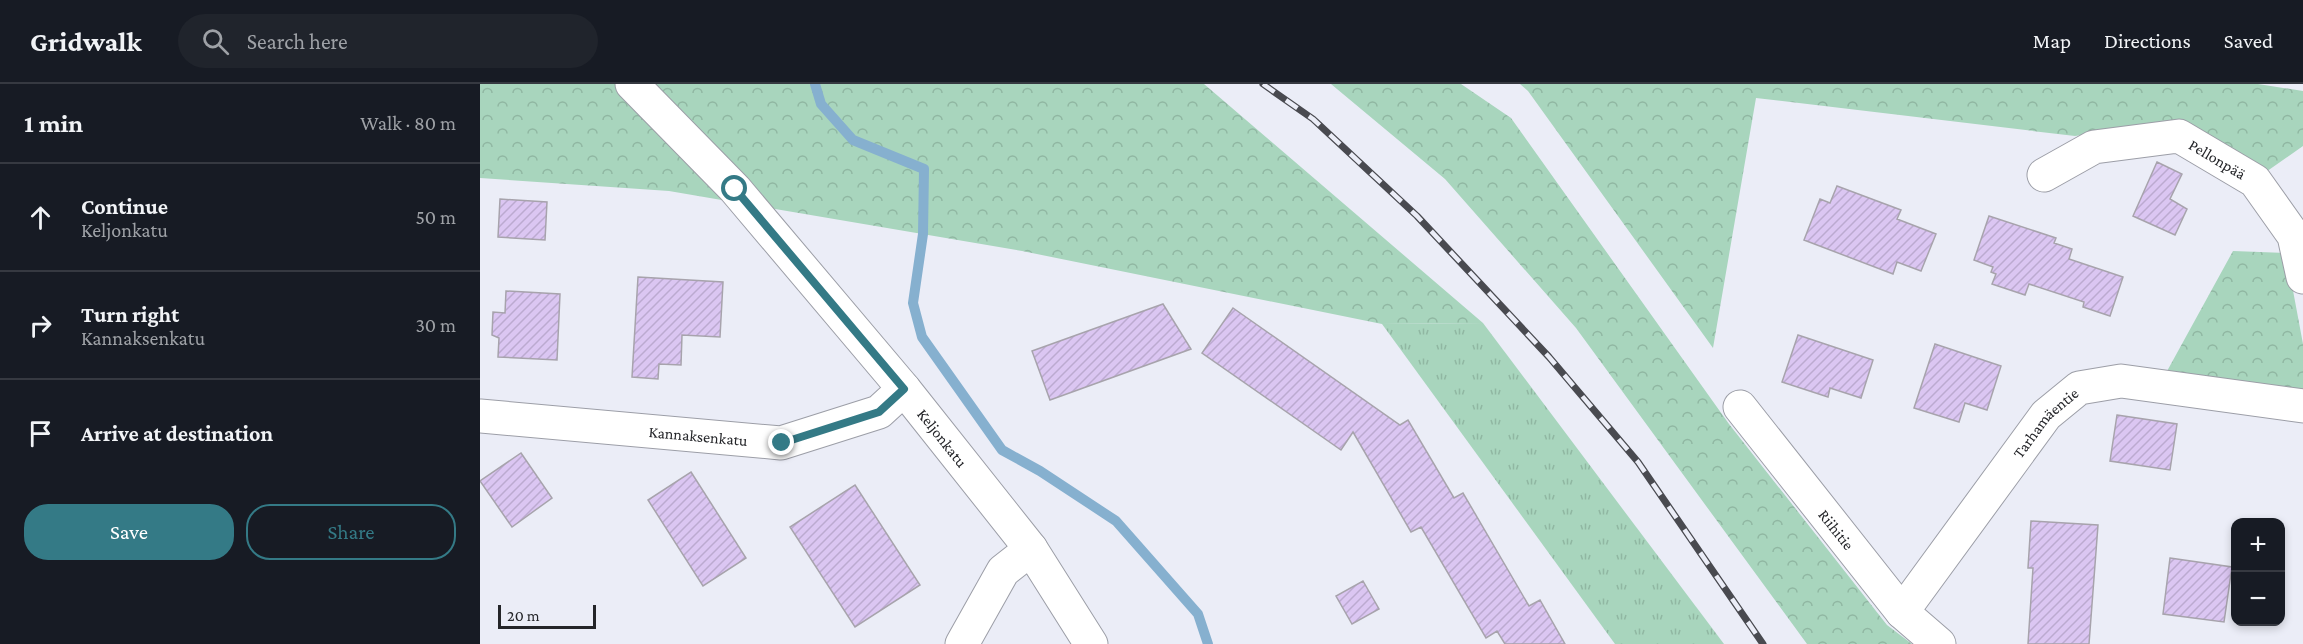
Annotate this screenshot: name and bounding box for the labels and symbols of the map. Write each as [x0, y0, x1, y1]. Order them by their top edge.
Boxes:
street label: Pellonpää [2186, 136, 2250, 183]
route start [721, 175, 747, 201]
street label: Tarhamäentie [2009, 384, 2081, 461]
street label: Keljonkatu [914, 405, 971, 471]
street label: Kannaksenkatu [648, 423, 749, 449]
route end [768, 429, 794, 455]
street label: Riihitie [1816, 506, 1858, 553]
scale bar [498, 602, 596, 630]

